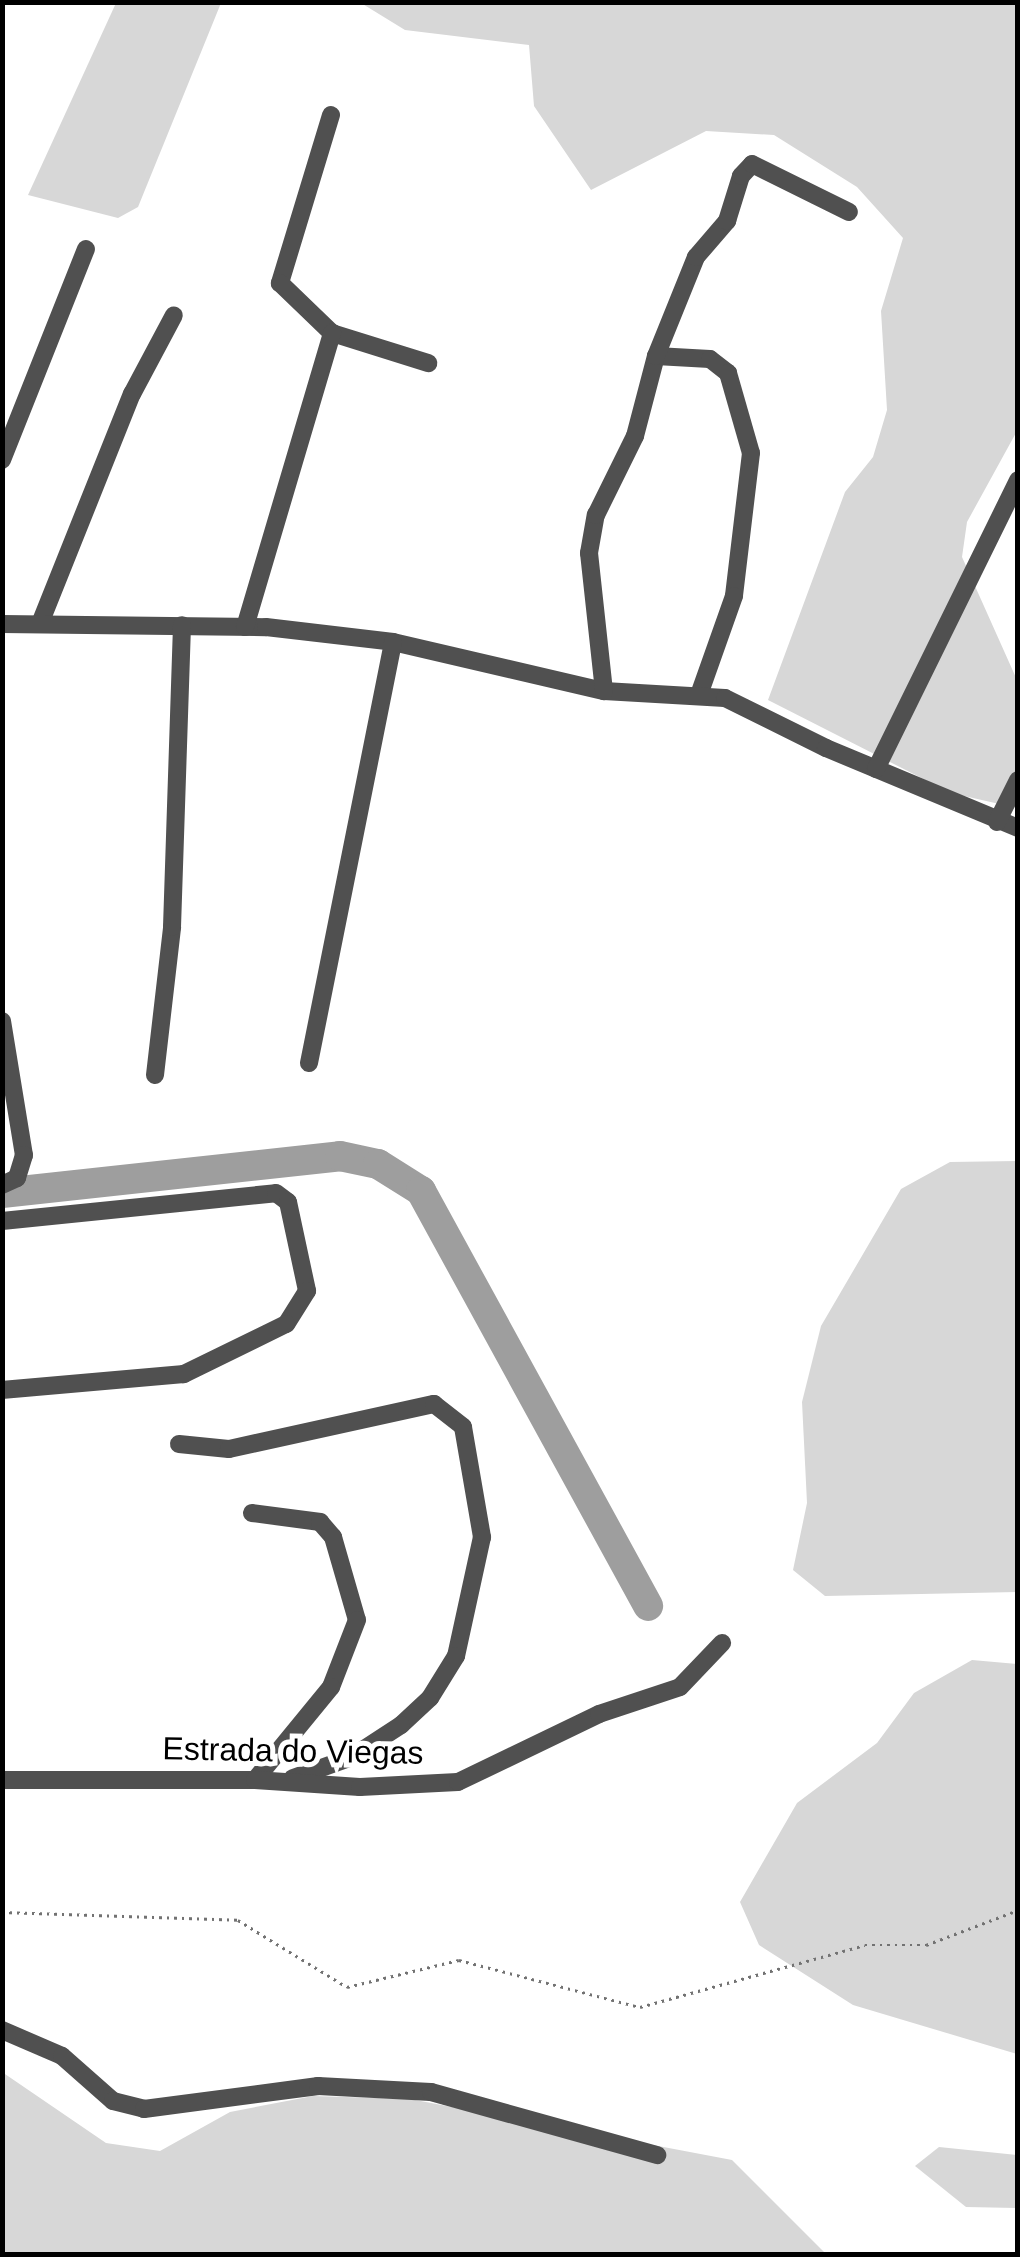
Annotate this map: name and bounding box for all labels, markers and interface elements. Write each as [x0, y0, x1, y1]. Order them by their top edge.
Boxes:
street label: Estrada do Viegas [162, 1730, 424, 1772]

